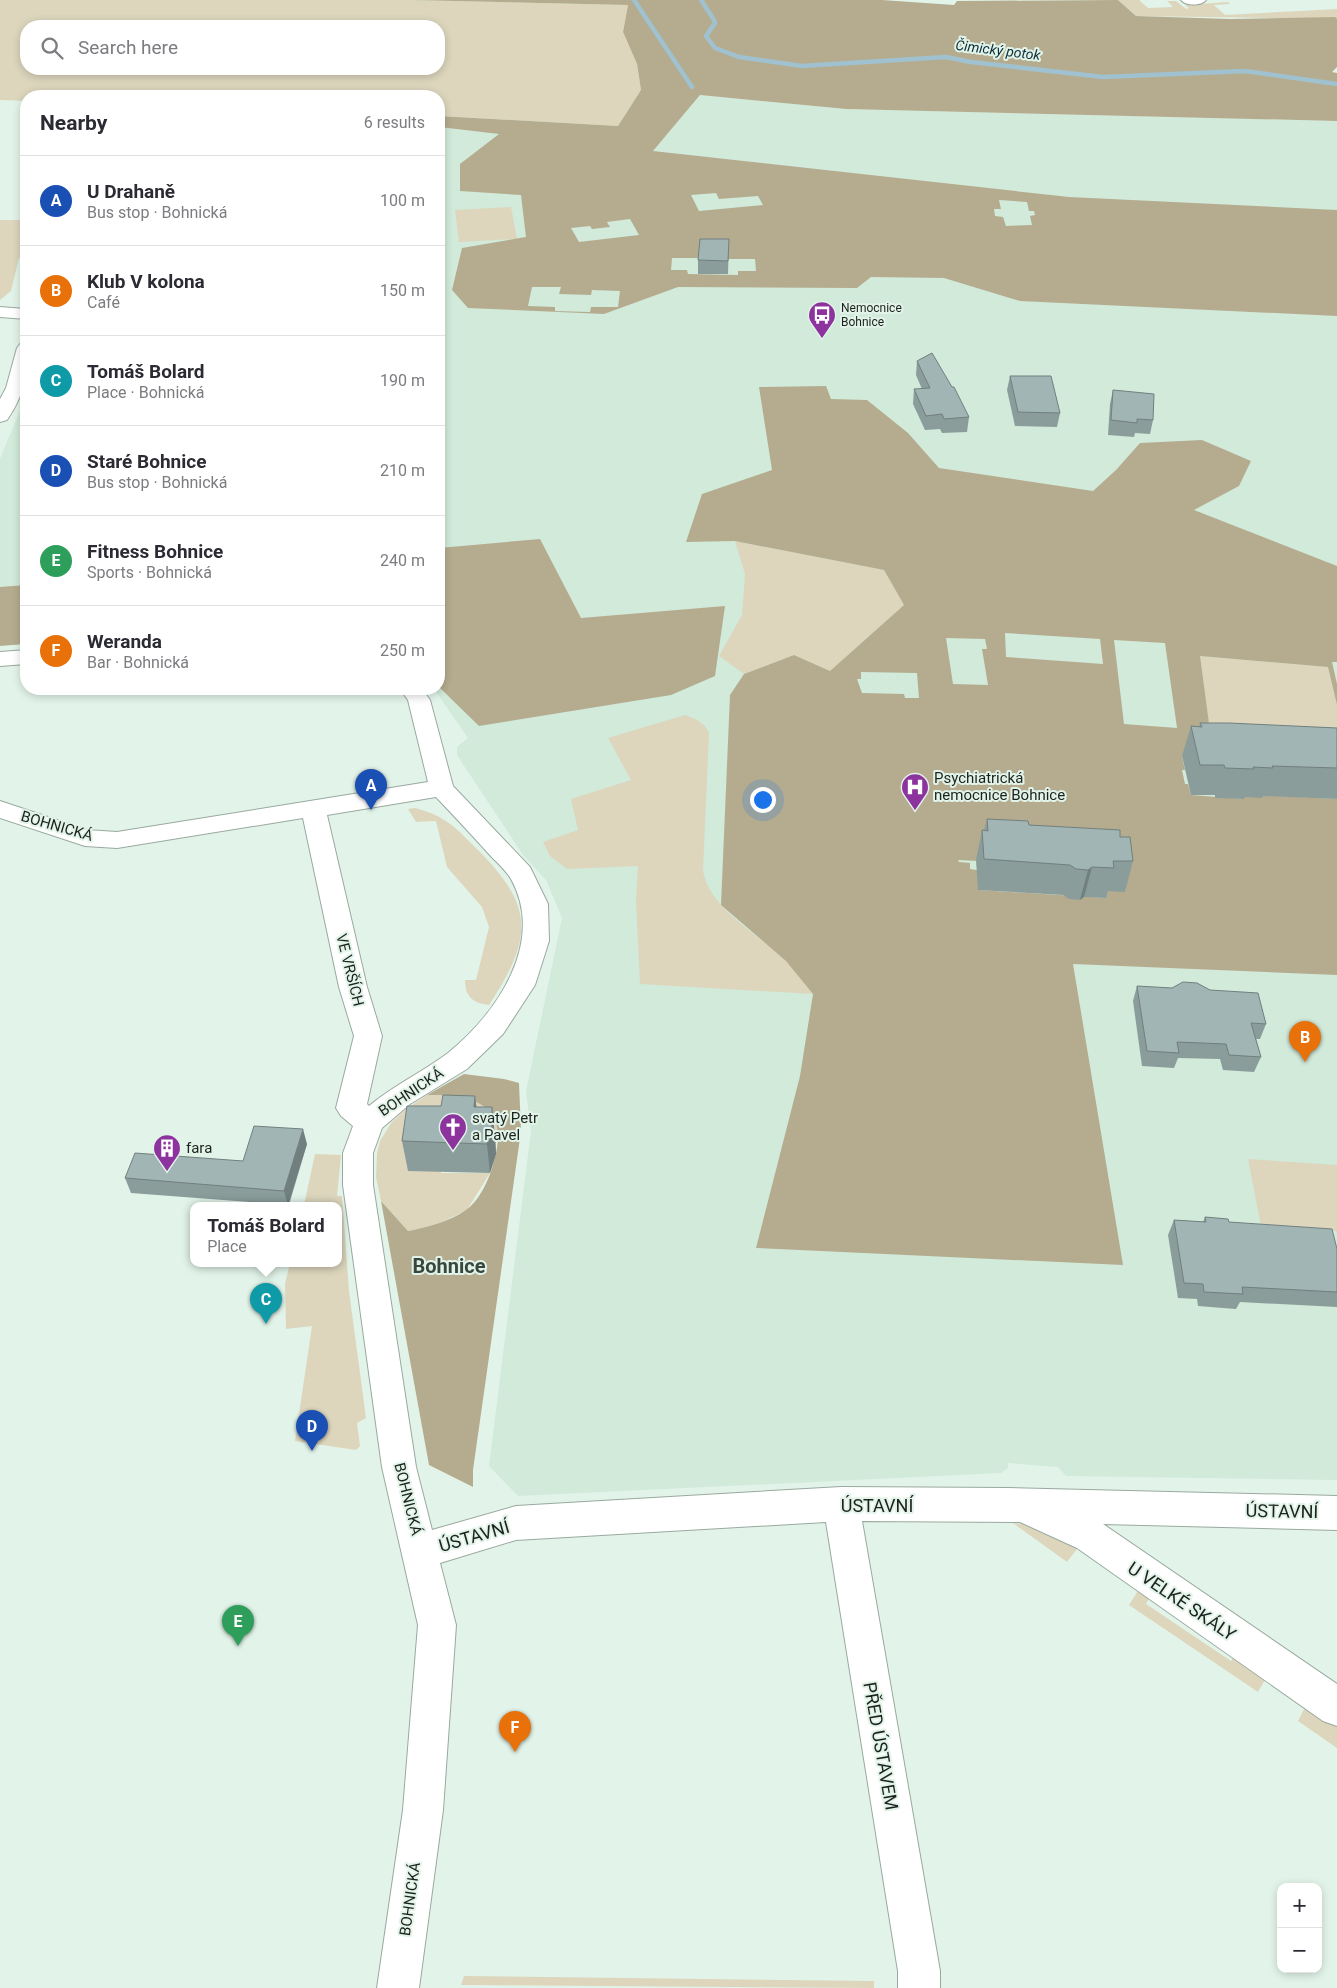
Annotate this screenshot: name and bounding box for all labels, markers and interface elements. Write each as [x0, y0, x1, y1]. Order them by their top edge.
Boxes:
search box [20, 20, 445, 75]
icon: search [38, 34, 66, 62]
water label: Čimický potok [955, 35, 1043, 63]
text: Search here [78, 36, 178, 59]
text: Nearby [40, 111, 107, 135]
text: 6 results [364, 113, 425, 132]
text: U Drahaně [87, 180, 175, 203]
text: A [51, 191, 61, 210]
text: 100 m [380, 191, 425, 210]
text: Bus stop · Bohnická [87, 203, 227, 222]
text: Klub V kolona [87, 270, 205, 293]
text: B [51, 281, 61, 300]
text: 150 m [380, 281, 425, 300]
text: Café [87, 293, 120, 312]
bus stop icon: Nemocnice Bohnice [807, 300, 837, 339]
place label: Nemocnice Bohnice [841, 301, 902, 329]
text: Tomáš Bolard [87, 360, 205, 383]
text: C [51, 371, 61, 390]
text: 190 m [380, 371, 425, 390]
text: Place · Bohnická [87, 383, 204, 402]
text: Staré Bohnice [87, 450, 206, 473]
text: D [51, 461, 61, 480]
text: 210 m [380, 461, 425, 480]
text: Bus stop · Bohnická [87, 473, 227, 492]
text: Fitness Bohnice [87, 540, 223, 563]
text: E [52, 551, 61, 570]
text: 240 m [380, 551, 425, 570]
text: Sports · Bohnická [87, 563, 212, 582]
text: Weranda [87, 630, 162, 653]
text: F [52, 641, 60, 660]
text: 250 m [380, 641, 425, 660]
text: Bar · Bohnická [87, 653, 189, 672]
pin: A [355, 769, 387, 810]
place label: Psychiatrická nemocnice Bohnice [934, 769, 1065, 804]
hospital icon: Psychiatrická nemocnice Bohnice [900, 772, 930, 811]
your location [750, 787, 776, 813]
street label: BOHNICKÁ [19, 807, 95, 845]
street label: VE VRŠÍCH [332, 932, 368, 1008]
pin: B [1289, 1021, 1321, 1062]
street label: BOHNICKÁ [375, 1064, 447, 1120]
place label: svatý Petr a Pavel [472, 1109, 538, 1144]
church icon: svatý Petr a Pavel [438, 1112, 468, 1151]
building icon: fara [152, 1133, 182, 1172]
place label: fara [186, 1139, 212, 1157]
popup [190, 1202, 342, 1267]
text: Tomáš Bolard [207, 1214, 325, 1237]
text: Place [207, 1237, 247, 1256]
district label: Bohnice [413, 1254, 486, 1278]
pin: C [250, 1283, 282, 1324]
pin: D [296, 1410, 328, 1451]
street label: BOHNICKÁ [390, 1461, 426, 1537]
street label: ÚSTAVNÍ [841, 1495, 914, 1516]
street label: ÚSTAVNÍ [1246, 1500, 1320, 1522]
street label: ÚSTAVNÍ [436, 1516, 513, 1556]
street label: U VELKÉ SKÁLY [1124, 1557, 1240, 1645]
pin: E [222, 1605, 254, 1646]
street label: PŘED ÚSTAVEM [859, 1680, 903, 1812]
pin: F [499, 1711, 531, 1752]
street label: BOHNICKÁ [396, 1861, 424, 1937]
map controls [1277, 1883, 1322, 1973]
button: + [1277, 1883, 1322, 1928]
button: − [1277, 1928, 1322, 1973]

